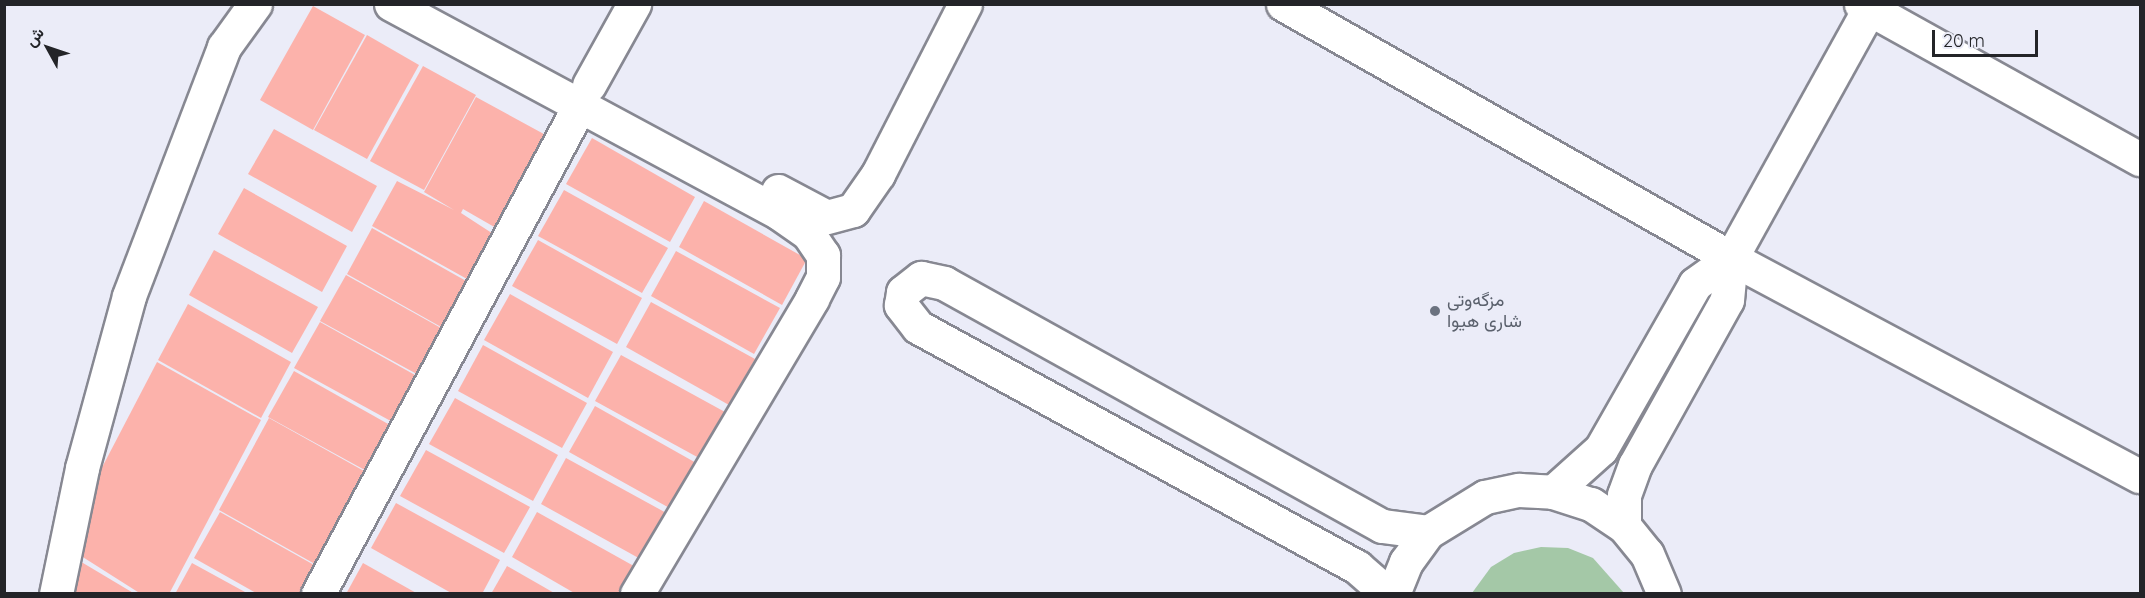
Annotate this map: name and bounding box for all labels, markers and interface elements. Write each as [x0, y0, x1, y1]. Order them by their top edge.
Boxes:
north arrow [18, 18, 78, 78]
scale bar [1935, 18, 2042, 56]
text: ش [20, 23, 48, 50]
text: 20 m [1943, 29, 1985, 52]
place label: مزگەوتی شاری هیوا [1447, 290, 1522, 332]
marker: مزگەوتی شاری هیوا [1428, 304, 1442, 318]

